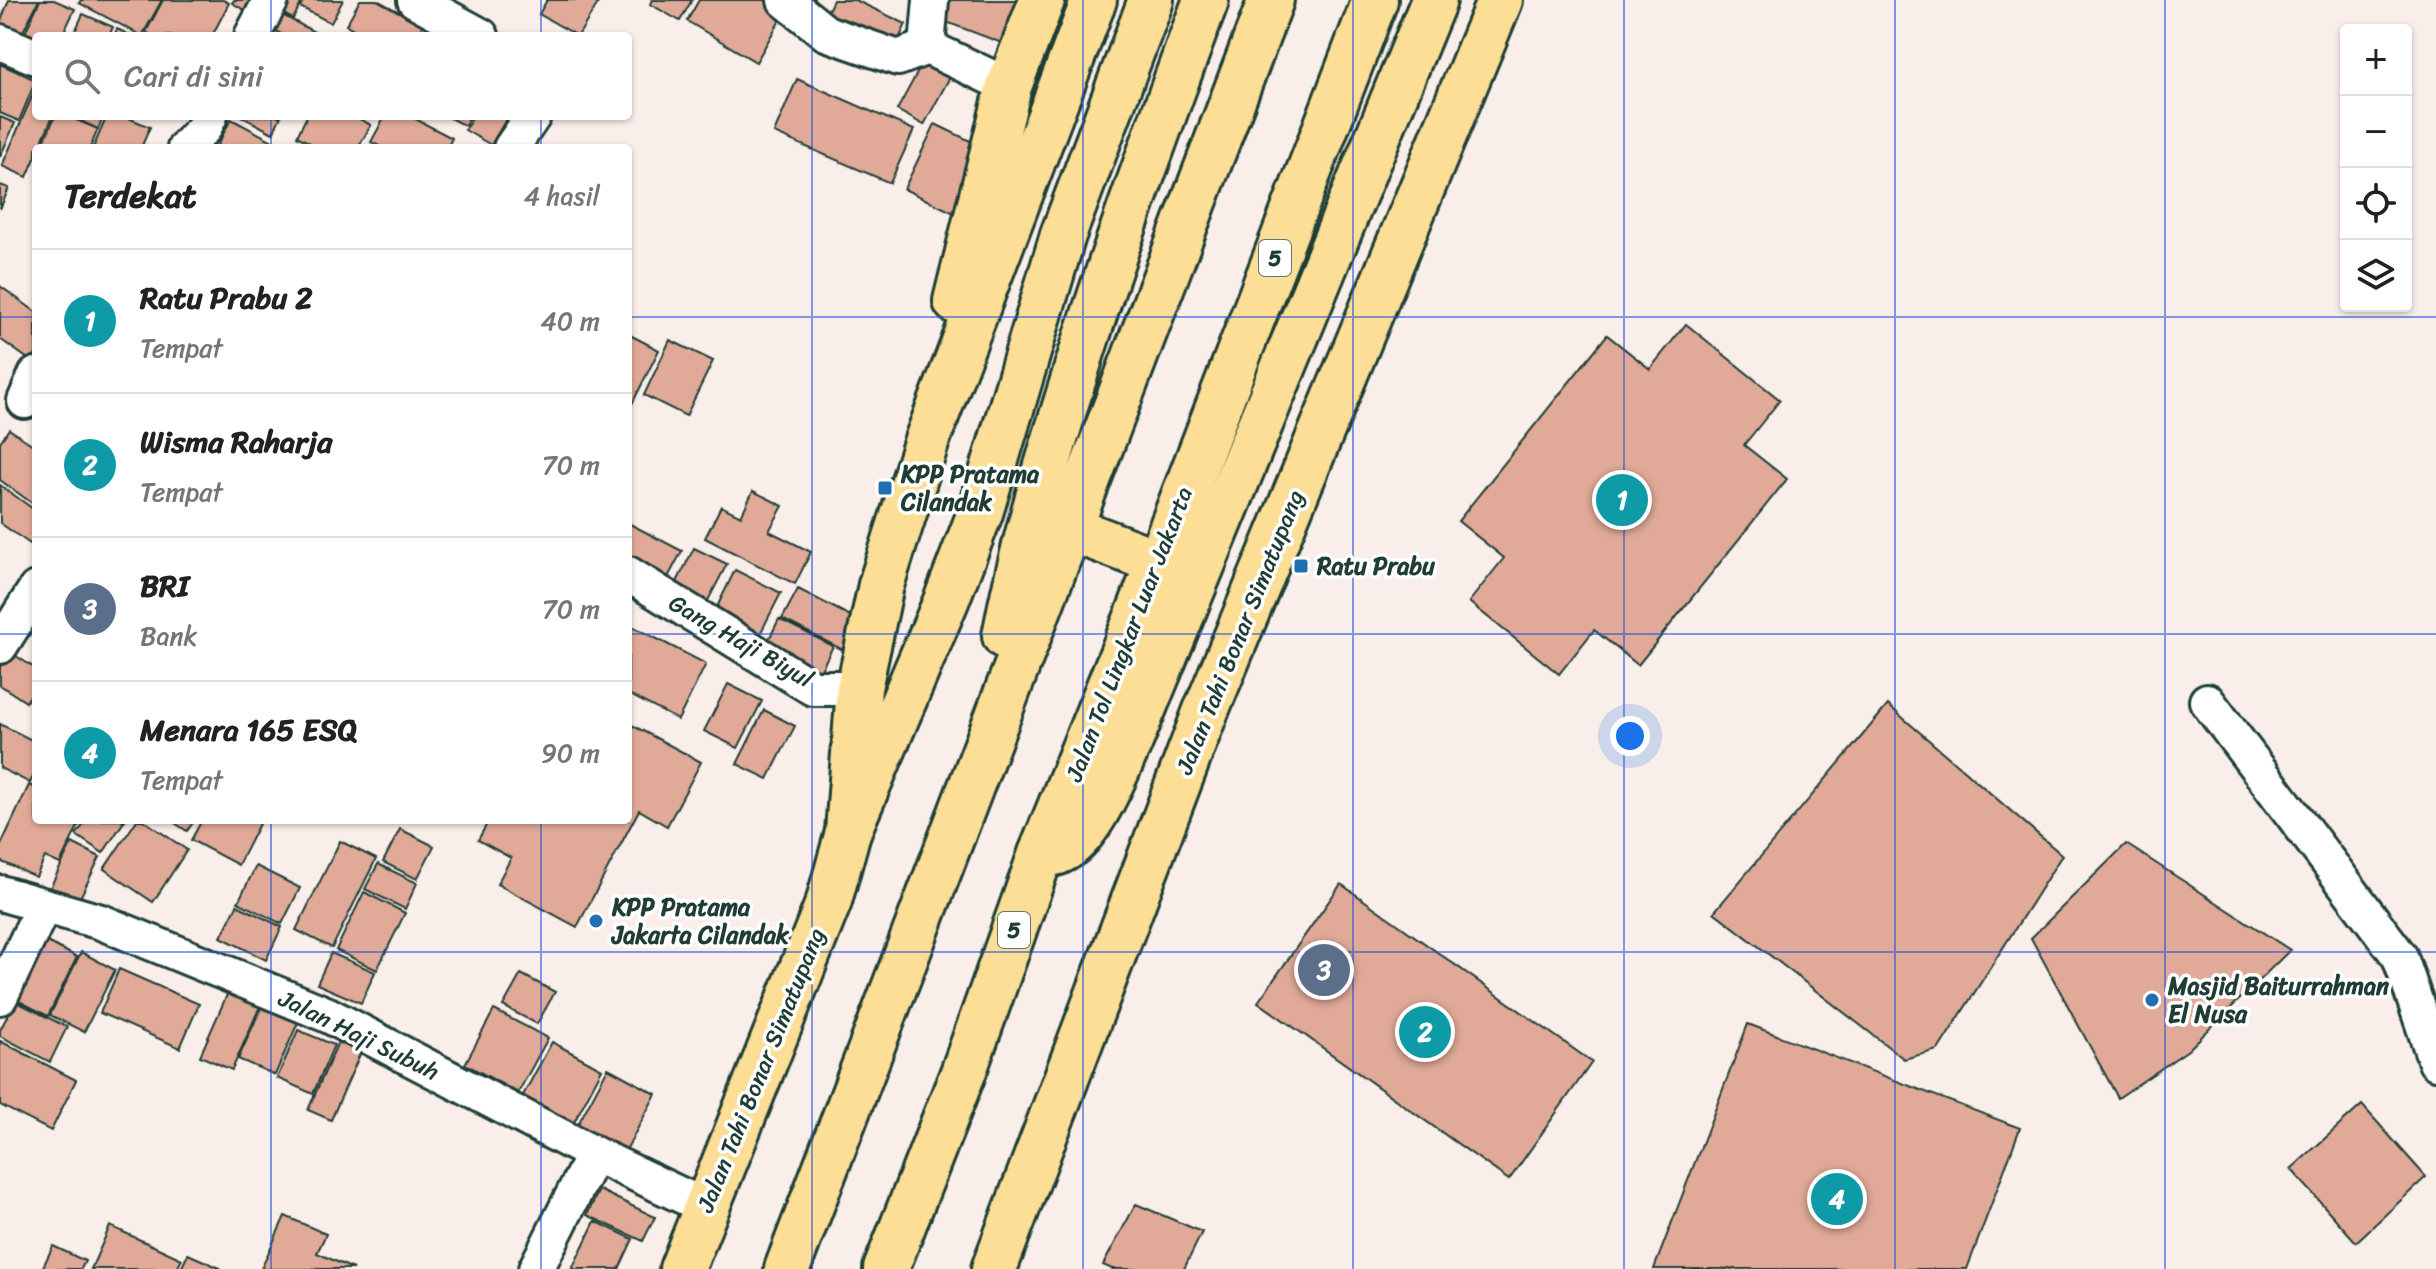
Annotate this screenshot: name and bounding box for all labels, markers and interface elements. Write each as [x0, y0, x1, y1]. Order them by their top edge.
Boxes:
map controls [2340, 24, 2412, 312]
button: + [2340, 24, 2412, 96]
search box [32, 32, 632, 120]
text: Cari di sini [124, 49, 263, 103]
icon: search [60, 54, 104, 98]
button: − [2340, 96, 2412, 168]
text: Terdekat [64, 166, 197, 226]
button: locate [2340, 168, 2412, 240]
text: 4 hasil [524, 173, 600, 219]
road number: 5 [1259, 240, 1291, 276]
button: layers [2340, 240, 2412, 312]
text: Ratu Prabu 2 [140, 271, 312, 325]
text: 1 [84, 298, 96, 344]
text: 40 m [541, 298, 600, 344]
text: Tempat [140, 325, 223, 371]
text: Wisma Raharja [140, 415, 332, 469]
text: 2 [82, 442, 98, 488]
text: 70 m [542, 442, 600, 488]
place label: KPP Pratama Cilandak [900, 453, 1040, 523]
text: Tempat [140, 469, 223, 515]
pin: 1 [1596, 470, 1648, 530]
marker: KPP Pratama Cilandak [876, 479, 894, 497]
street label: Jalan Tol Lingkar Luar Jakarta [1053, 480, 1205, 789]
street label: Jalan Tahi Bonar Simatupang [1163, 483, 1316, 781]
place label: Ratu Prabu [1316, 545, 1436, 587]
marker: Ratu Prabu [1292, 557, 1310, 575]
text: BRI [140, 559, 189, 613]
street label: Gang Haji Biyul [661, 582, 822, 700]
text: 3 [83, 586, 97, 632]
text: 70 m [542, 586, 600, 632]
text: Bank [140, 613, 197, 659]
text: Menara 165 ESQ [140, 703, 357, 757]
your location [1610, 716, 1650, 756]
text: 4 [82, 730, 98, 776]
text: 90 m [541, 730, 600, 776]
text: Tempat [140, 757, 223, 803]
place label: KPP Pratama Jakarta Cilandak [610, 886, 790, 956]
marker: KPP Pratama Jakarta Cilandak [587, 912, 605, 930]
road number: 5 [998, 912, 1030, 948]
street label: Jalan Tahi Bonar Simatupang [684, 921, 837, 1219]
pin: 3 [1298, 940, 1350, 1000]
place label: Masjid Baiturrahman El Nusa [2167, 965, 2389, 1035]
street label: Jalan Haji Subuh [270, 977, 447, 1092]
marker: Masjid Baiturrahman El Nusa [2143, 991, 2161, 1009]
pin: 2 [1399, 1002, 1451, 1062]
pin: 4 [1811, 1169, 1863, 1229]

